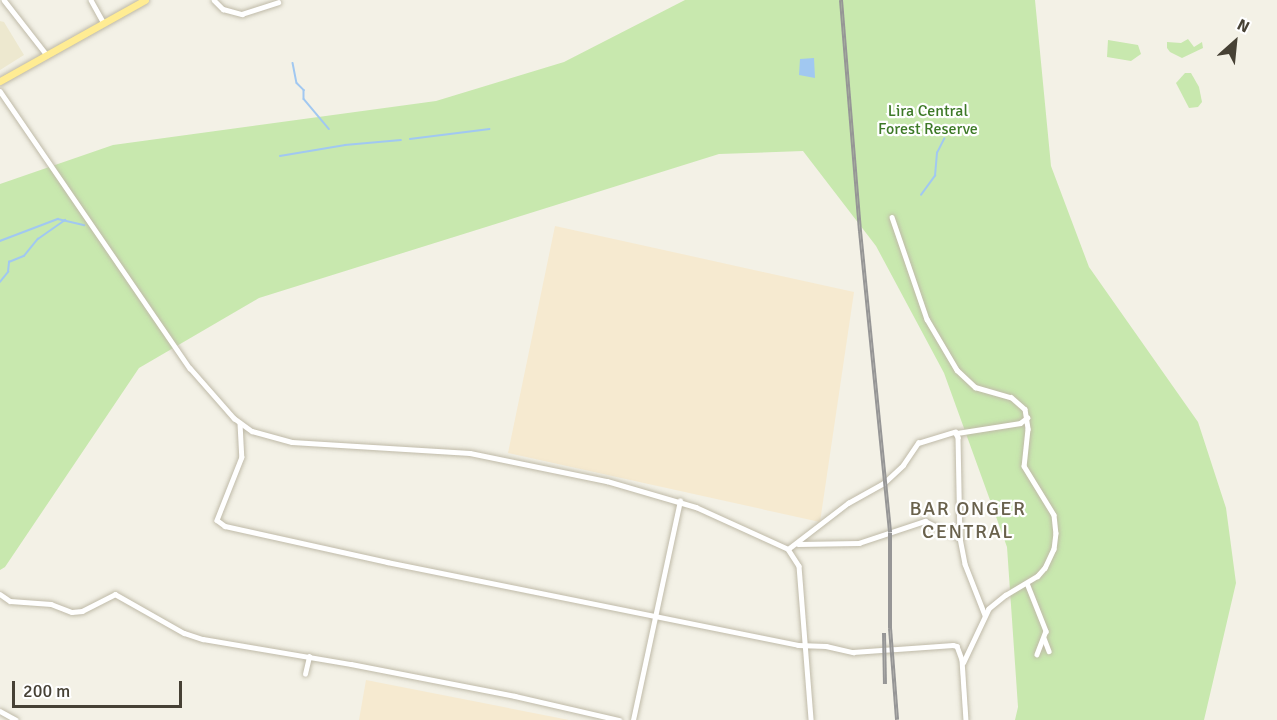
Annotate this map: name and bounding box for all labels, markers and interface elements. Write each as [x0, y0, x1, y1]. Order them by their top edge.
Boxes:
north arrow [1205, 12, 1265, 72]
text: N [1234, 15, 1253, 37]
park label: Lira Central Forest Reserve [878, 101, 978, 139]
district label: BAR ONGER CENTRAL [909, 497, 1027, 544]
scale bar [15, 669, 184, 707]
text: 200 m [23, 680, 70, 702]

